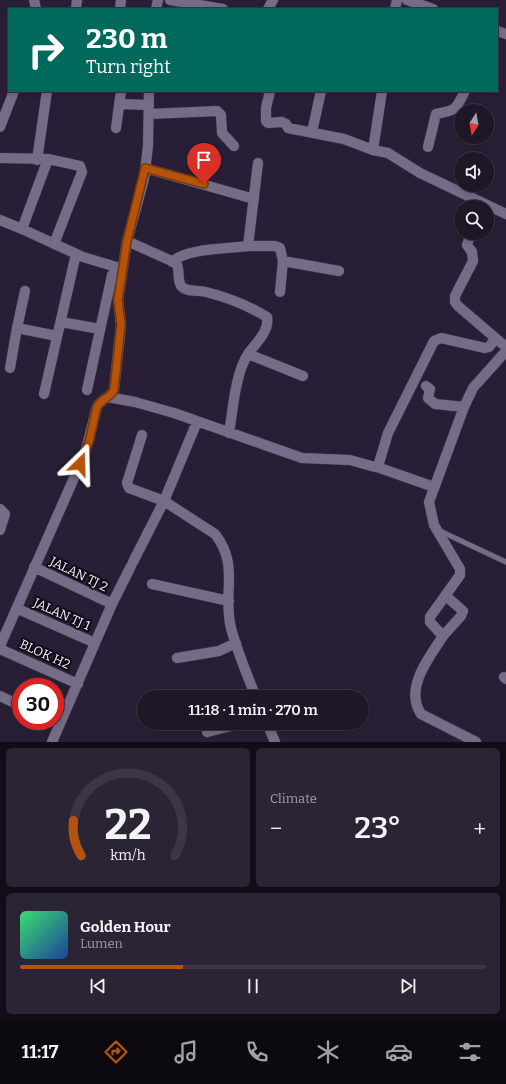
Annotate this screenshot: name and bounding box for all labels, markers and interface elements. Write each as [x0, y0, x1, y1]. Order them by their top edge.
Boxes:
text: 230 m [86, 22, 167, 55]
icon: right [20, 24, 72, 76]
text: Turn right [86, 56, 171, 78]
north arrow [454, 104, 494, 144]
map controls [454, 104, 494, 240]
pin [187, 143, 221, 184]
icon: arrive [193, 149, 215, 171]
button: sound [454, 152, 494, 192]
button: search [454, 200, 494, 240]
position arrow [59, 443, 101, 485]
street label: JALAN TJ 2 [47, 553, 110, 594]
street label: JALAN TJ 1 [30, 594, 93, 633]
street label: BLOK H2 [17, 636, 73, 672]
speed limit sign: 30 [12, 678, 64, 730]
text: 11:18 · 1 min · 270 m [188, 701, 318, 719]
text: Climate [270, 791, 317, 806]
text: 22 [105, 799, 151, 849]
text: 23° [354, 810, 401, 846]
text: − [270, 815, 282, 842]
text: + [473, 815, 486, 842]
text: km/h [110, 846, 146, 863]
text: Golden Hour [80, 918, 171, 936]
text: Lumen [80, 936, 123, 951]
icon: previous [87, 975, 109, 997]
icon: pause [242, 975, 264, 997]
icon: next [397, 975, 419, 997]
icon: directions [102, 1038, 130, 1066]
icon: music [172, 1038, 200, 1066]
icon: phone [243, 1038, 271, 1066]
icon: climate [314, 1038, 342, 1066]
icon: car [385, 1038, 413, 1066]
icon: filters [456, 1038, 484, 1066]
text: 11:17 [21, 1041, 59, 1063]

